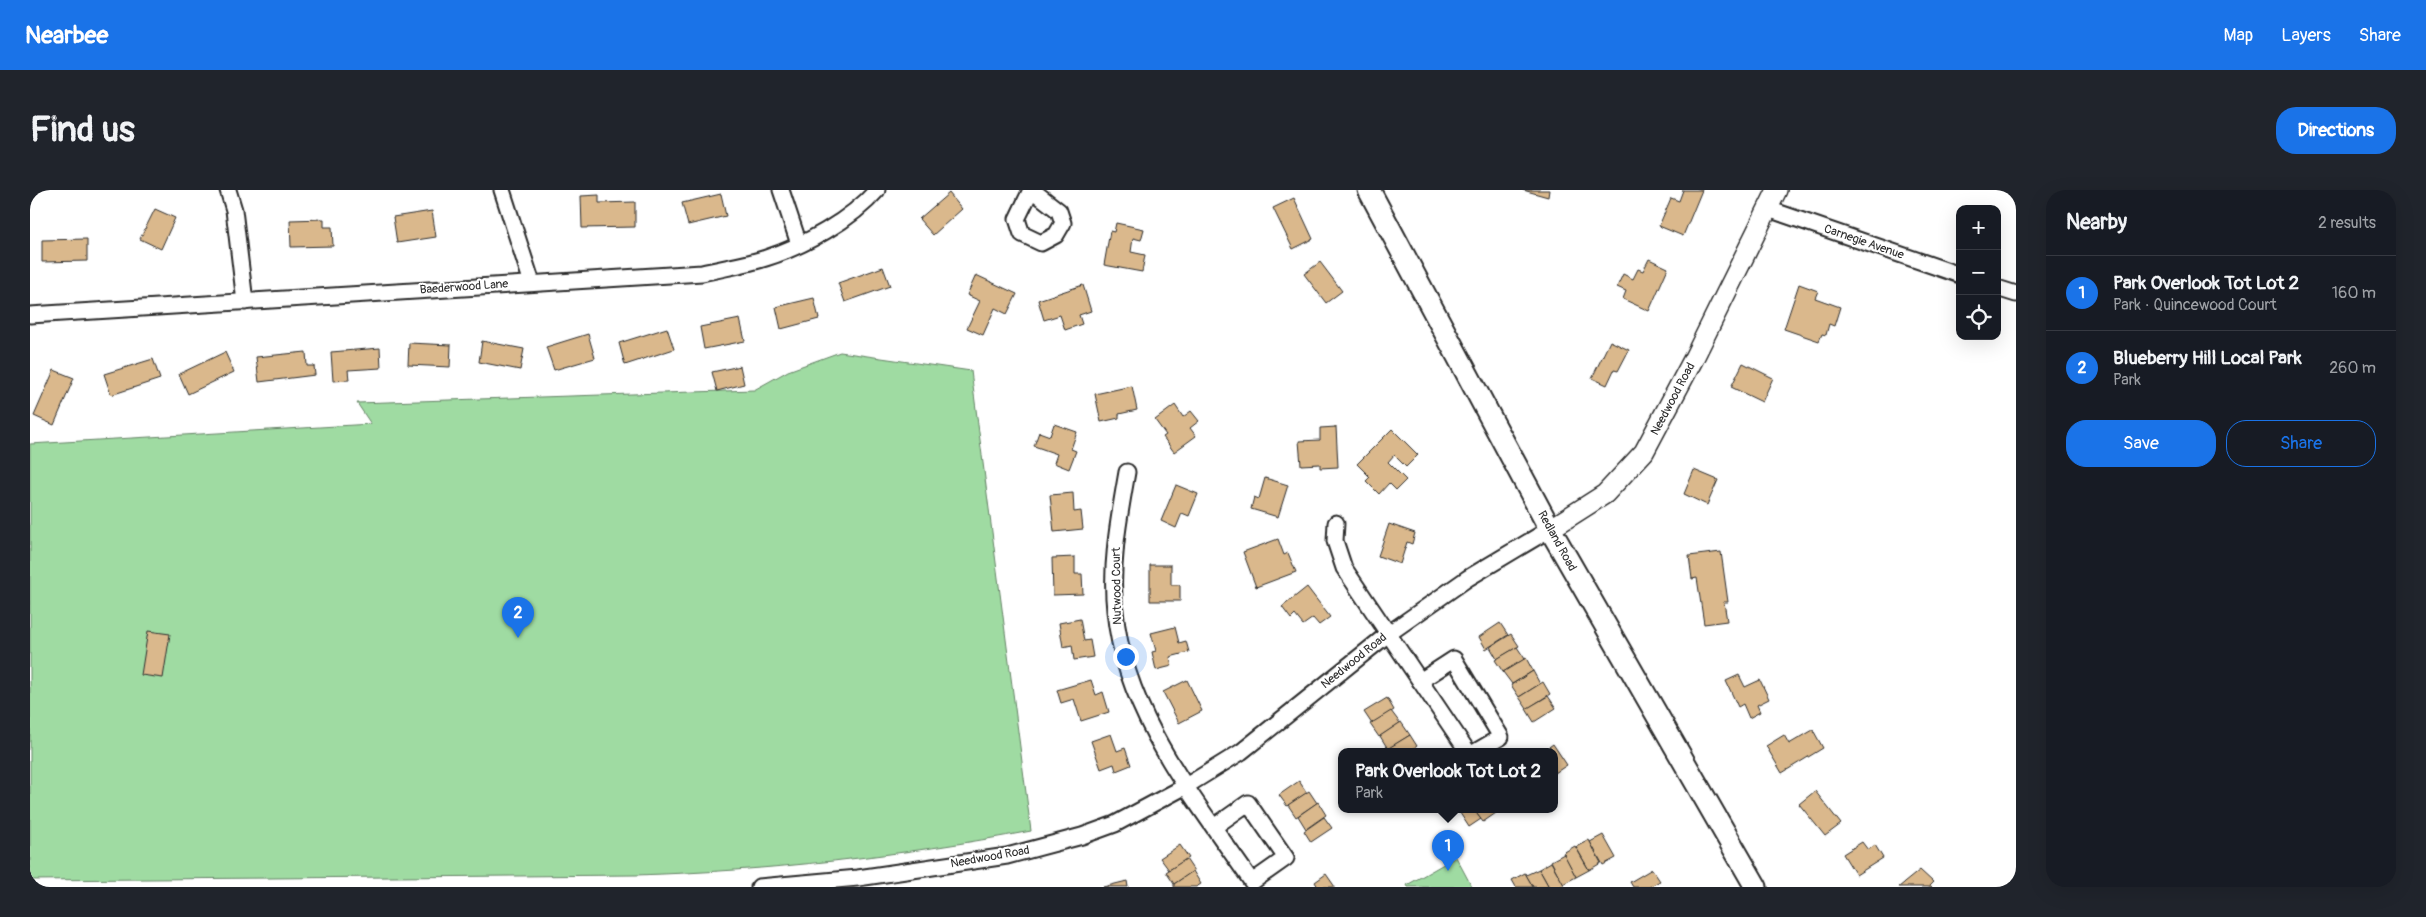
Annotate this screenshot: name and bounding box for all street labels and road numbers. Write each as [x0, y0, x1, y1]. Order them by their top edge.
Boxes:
street label: Carnegie Avenue [1822, 221, 1906, 263]
street label: Baederwood Lane [419, 276, 509, 298]
street label: Needwood Road [1648, 360, 1698, 438]
street label: Redland Road [1534, 508, 1580, 574]
street label: Nutwood Court [1109, 547, 1125, 625]
street label: Needwood Road [1318, 630, 1390, 692]
street label: Needwood Road [949, 843, 1031, 871]

